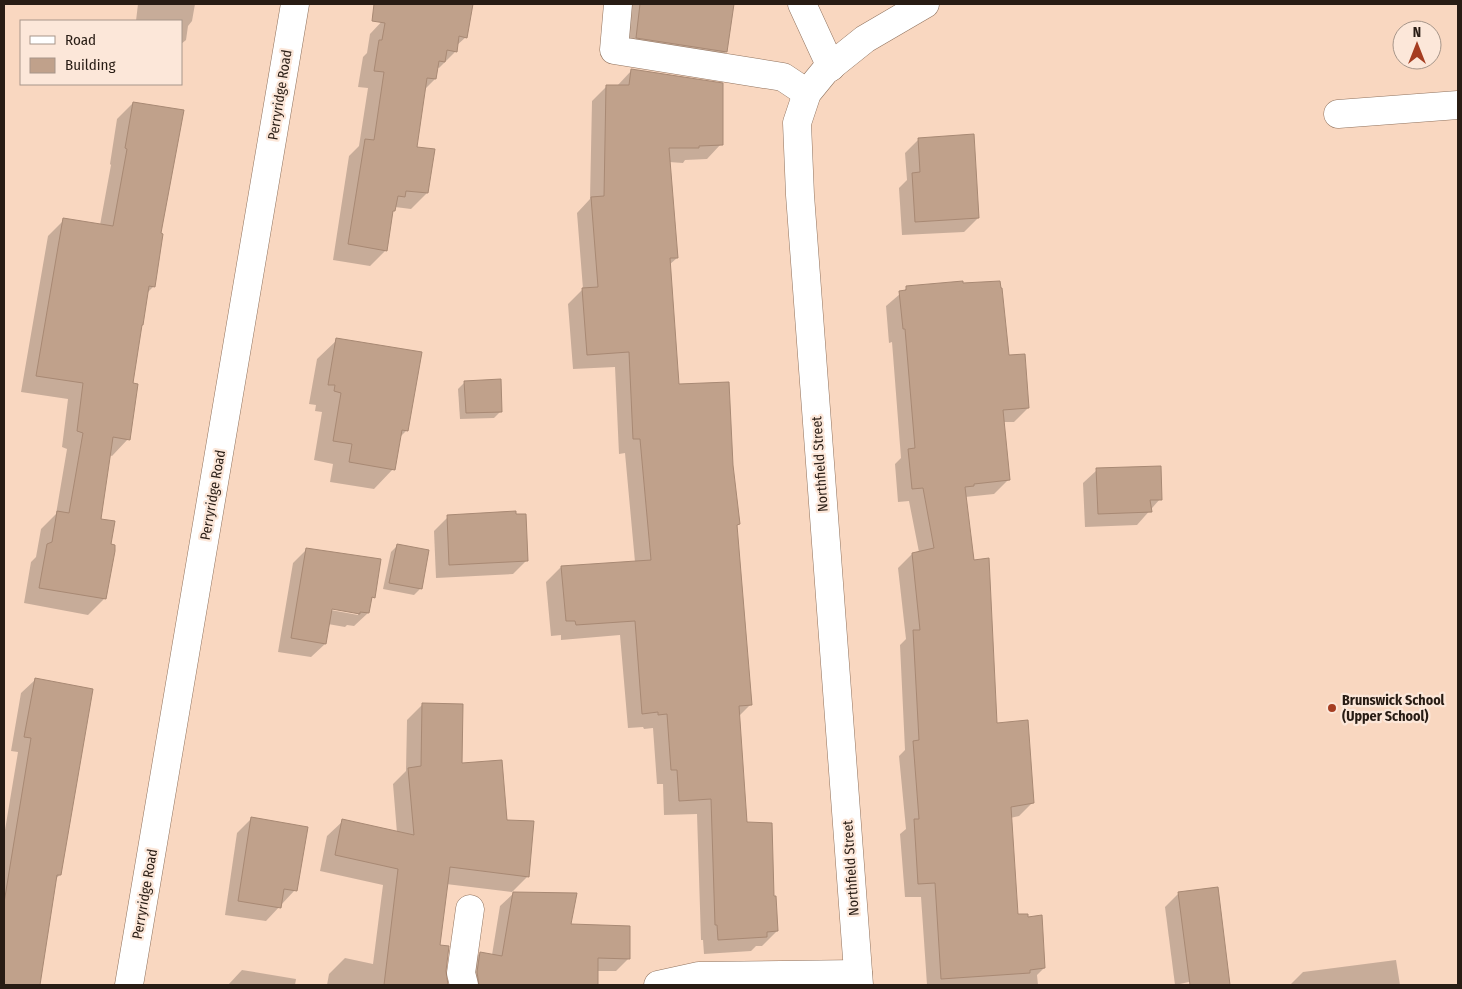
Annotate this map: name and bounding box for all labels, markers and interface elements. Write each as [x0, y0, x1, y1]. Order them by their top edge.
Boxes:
legend [20, 20, 182, 85]
north arrow [1392, 20, 1442, 70]
text: N [1413, 24, 1421, 41]
text: Road [65, 31, 96, 49]
street label: Perryridge Road [264, 49, 296, 141]
text: Building [65, 56, 116, 74]
street label: Northfield Street [808, 415, 832, 512]
street label: Perryridge Road [197, 449, 229, 541]
place label: Brunswick School (Upper School) [1342, 692, 1445, 725]
marker: Brunswick School (Upper School) [1326, 702, 1338, 714]
street label: Northfield Street [839, 819, 863, 916]
street label: Perryridge Road [129, 848, 161, 940]

